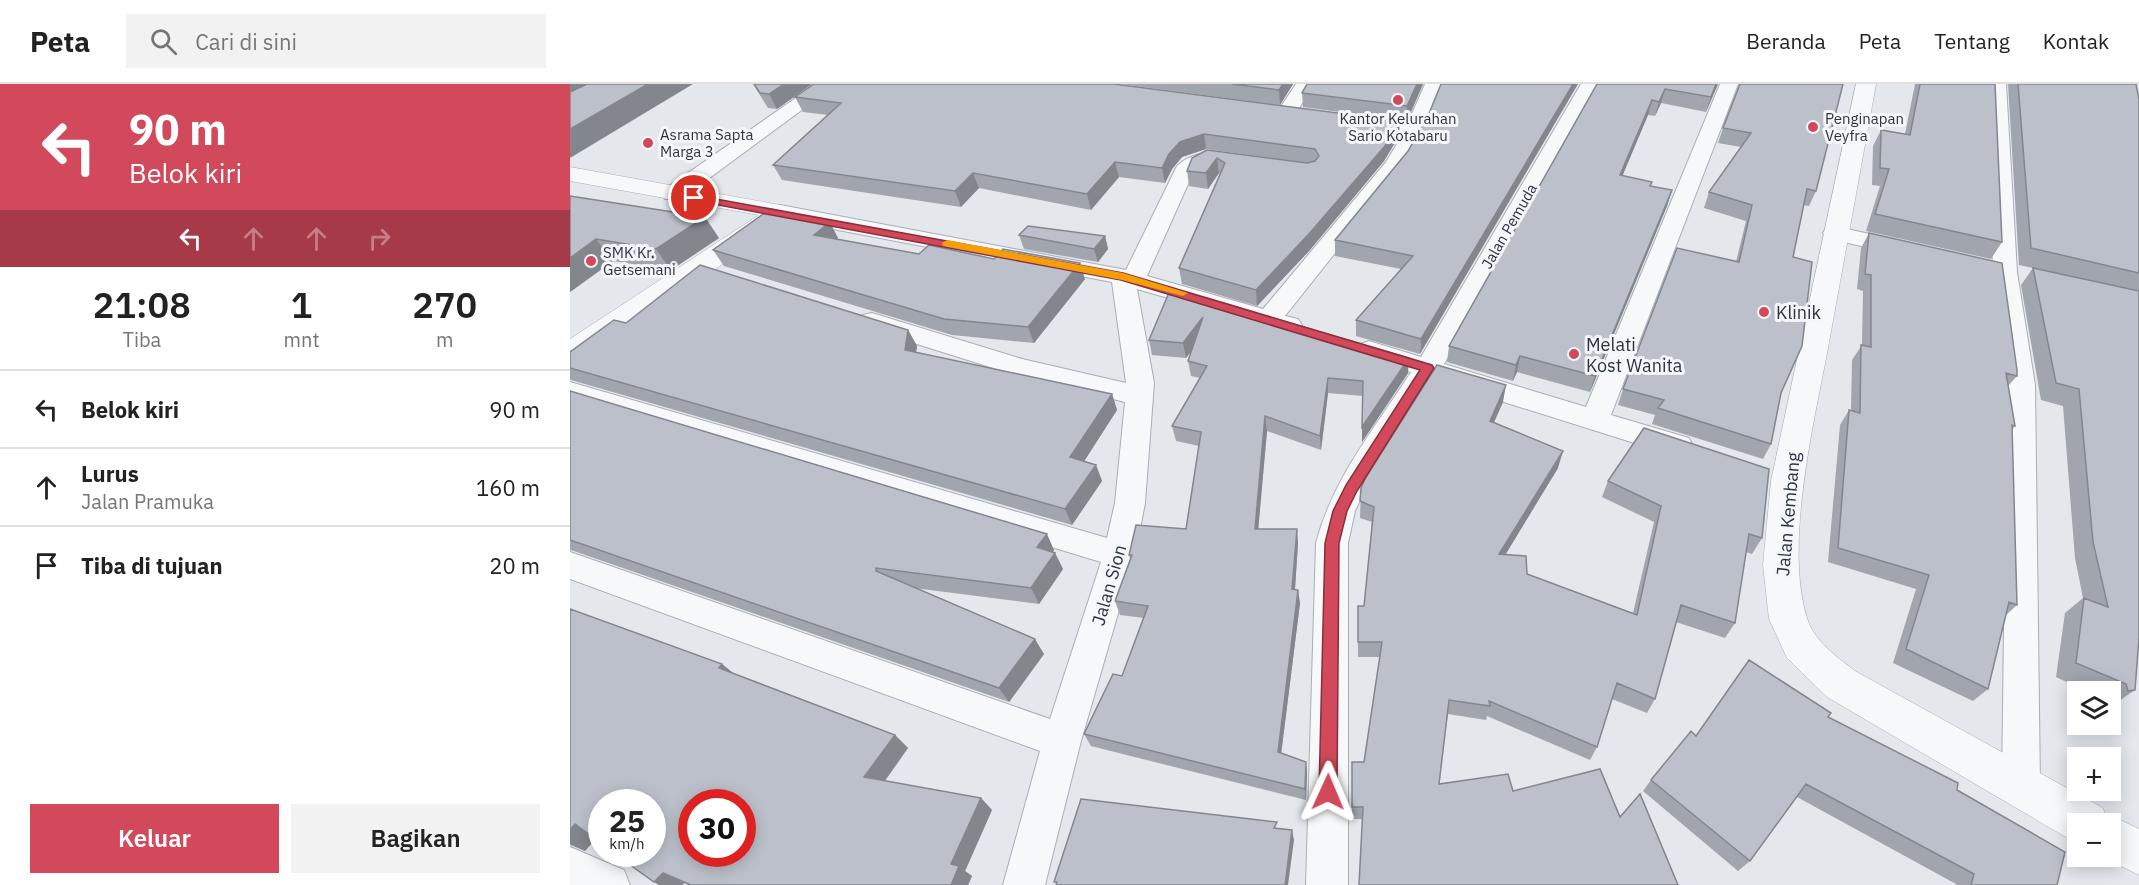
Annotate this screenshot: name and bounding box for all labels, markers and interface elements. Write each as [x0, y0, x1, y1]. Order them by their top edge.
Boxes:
search box [126, 14, 546, 68]
text: Peta [30, 23, 90, 60]
icon: search [147, 25, 180, 58]
text: Cari di sini [195, 27, 297, 56]
text: Beranda [1746, 27, 1826, 55]
text: Peta [1859, 27, 1901, 55]
text: Tentang [1934, 27, 2010, 55]
text: Kontak [2043, 27, 2109, 55]
marker: Kantor Kelurahan Sario Kotabaru [1391, 93, 1405, 107]
text: 90 m [129, 102, 227, 157]
icon: left [30, 108, 108, 186]
place label: Kantor Kelurahan Sario Kotabaru [1340, 109, 1456, 145]
place label: Penginapan Veyfra [1825, 109, 1904, 145]
marker: Penginapan Veyfra [1806, 120, 1820, 134]
place label: Asrama Sapta Marga 3 [660, 125, 754, 161]
marker: Asrama Sapta Marga 3 [641, 136, 655, 150]
text: Belok kiri [129, 155, 242, 190]
pin [668, 172, 719, 223]
street label: Jalan Pemuda [1477, 180, 1541, 272]
icon: arrive [677, 181, 710, 214]
icon: left [174, 222, 207, 255]
icon: ahead [237, 222, 270, 255]
icon: ahead [300, 222, 333, 255]
icon: right [363, 222, 396, 255]
place label: SMK Kr. Getsemani [603, 243, 676, 279]
marker: SMK Kr. Getsemani [584, 254, 598, 268]
text: 21:08 [93, 281, 191, 328]
text: 1 [291, 281, 312, 328]
text: 270 [412, 281, 477, 328]
place label: Klinik [1776, 301, 1822, 324]
marker: Klinik [1757, 305, 1771, 319]
text: Tiba [122, 326, 161, 353]
text: mnt [284, 326, 319, 353]
text: m [436, 326, 453, 353]
place label: Melati Kost Wanita [1586, 333, 1683, 377]
marker: Melati Kost Wanita [1567, 347, 1581, 361]
icon: left [30, 393, 63, 426]
text: Belok kiri [81, 395, 179, 424]
text: 90 m [489, 395, 540, 424]
street label: Jalan Kembang [1771, 451, 1805, 577]
text: Lurus [81, 459, 139, 488]
icon: ahead [30, 471, 63, 504]
text: 160 m [476, 473, 540, 502]
text: Jalan Pramuka [81, 488, 214, 515]
street label: Jalan Sion [1087, 542, 1131, 628]
icon: arrive [30, 549, 63, 582]
text: Tiba di tujuan [81, 551, 223, 580]
text: 20 m [489, 551, 540, 580]
map controls [2067, 681, 2121, 867]
button: layers [2067, 681, 2121, 735]
button: + [2067, 747, 2121, 801]
position arrow [1296, 760, 1360, 824]
speed limit sign: 30 [678, 789, 756, 867]
text: 25 [609, 801, 645, 840]
button: Keluar [30, 804, 279, 873]
button: Bagikan [291, 804, 540, 873]
button: − [2067, 813, 2121, 867]
text: km/h [609, 834, 645, 853]

